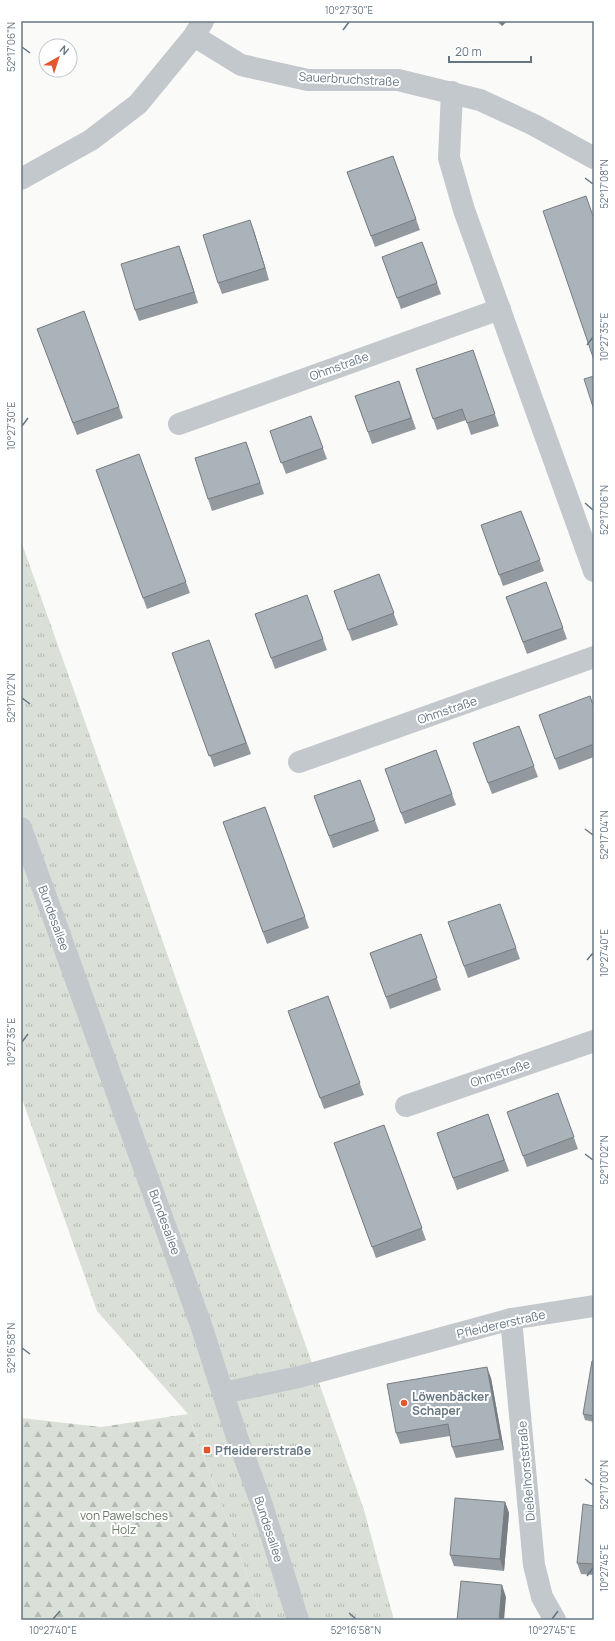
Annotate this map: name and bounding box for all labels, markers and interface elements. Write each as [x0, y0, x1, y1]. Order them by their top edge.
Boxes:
text: 10°27'30"E [325, 3, 374, 17]
text: 52°17'06"N [4, 22, 18, 72]
north arrow [38, 38, 78, 78]
scale bar [449, 38, 531, 64]
text: N [57, 42, 72, 58]
text: 20 m [455, 43, 482, 60]
street label: Sauerbruchstraße [298, 68, 400, 90]
text: 52°17'08"N [597, 159, 611, 209]
text: 10°27'35"E [597, 313, 611, 361]
street label: Ohmstraße [307, 347, 371, 385]
text: 10°27'30"E [4, 401, 18, 450]
text: 52°17'06"N [597, 485, 611, 535]
text: 52°17'02"N [4, 673, 18, 723]
street label: Ohmstraße [415, 692, 479, 728]
text: 52°17'04"N [597, 810, 611, 860]
street label: Bundesallee [34, 883, 74, 953]
text: 10°27'40"E [597, 929, 611, 977]
text: 10°27'35"E [4, 1018, 18, 1066]
street label: Ohmstraße [468, 1055, 532, 1091]
text: 52°17'02"N [597, 1135, 611, 1185]
street label: Bundesallee [145, 1187, 185, 1257]
street label: Pfleidererstraße [455, 1306, 547, 1342]
text: 52°16'58"N [4, 1323, 18, 1373]
place label: Löwenbäcker Schaper [412, 1388, 489, 1419]
marker: Löwenbäcker Schaper [399, 1398, 409, 1408]
street label: Dießelhorststraße [513, 1420, 539, 1522]
place label: Pfleidererstraße [215, 1442, 311, 1459]
marker: Pfleidererstraße [202, 1445, 212, 1455]
text: 52°17'00"N [597, 1460, 611, 1510]
street label: Bundesallee [250, 1494, 288, 1564]
park label: von Pawelsches Holz [80, 1507, 168, 1538]
text: 10°27'45"E [597, 1544, 611, 1592]
text: 10°27'40"E [29, 1623, 77, 1637]
text: 52°16'58"N [331, 1623, 381, 1637]
text: 10°27'45"E [528, 1623, 576, 1637]

